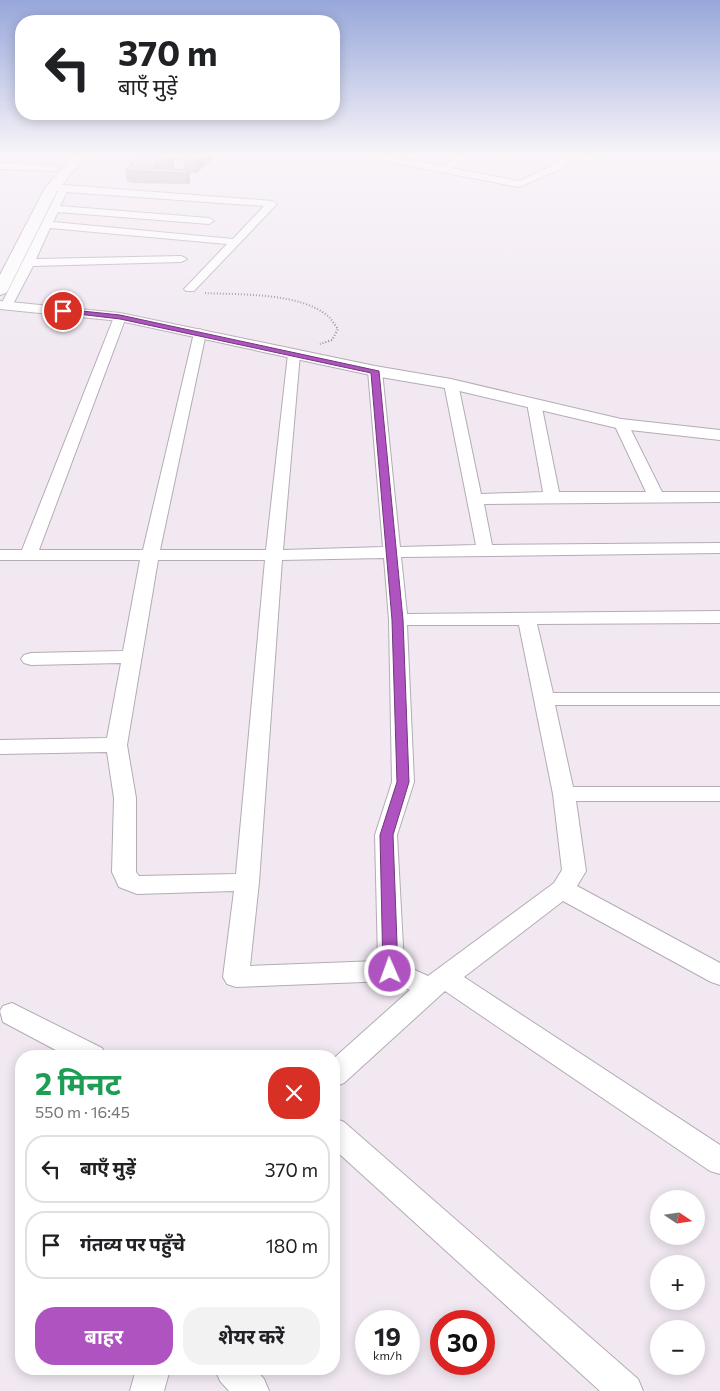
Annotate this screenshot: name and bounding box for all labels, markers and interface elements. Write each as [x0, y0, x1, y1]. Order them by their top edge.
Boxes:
text: 370 m [118, 30, 218, 73]
icon: left [35, 35, 100, 100]
text: बाएँ मुड़ें [118, 73, 178, 100]
pin [42, 290, 84, 332]
icon: arrive [49, 297, 77, 325]
position arrow [363, 944, 415, 996]
text: 2 मिनट [35, 1064, 121, 1101]
button: close [268, 1067, 320, 1119]
text: 550 m · 16:45 [35, 1102, 130, 1121]
icon: left [37, 1155, 65, 1183]
text: बाएँ मुड़ें [80, 1156, 136, 1179]
text: 370 m [265, 1158, 318, 1181]
north arrow [650, 1190, 705, 1245]
map controls [650, 1190, 705, 1375]
icon: arrive [37, 1231, 65, 1259]
text: गंतव्य पर पहुँचे [80, 1232, 185, 1255]
text: 180 m [266, 1234, 318, 1257]
button: + [650, 1255, 705, 1310]
button: बाहर [35, 1307, 173, 1365]
button: शेयर करें [183, 1307, 320, 1365]
speed limit sign: 30 [430, 1310, 495, 1375]
button: − [650, 1320, 705, 1375]
text: 19 [374, 1321, 401, 1351]
text: km/h [373, 1348, 402, 1362]

